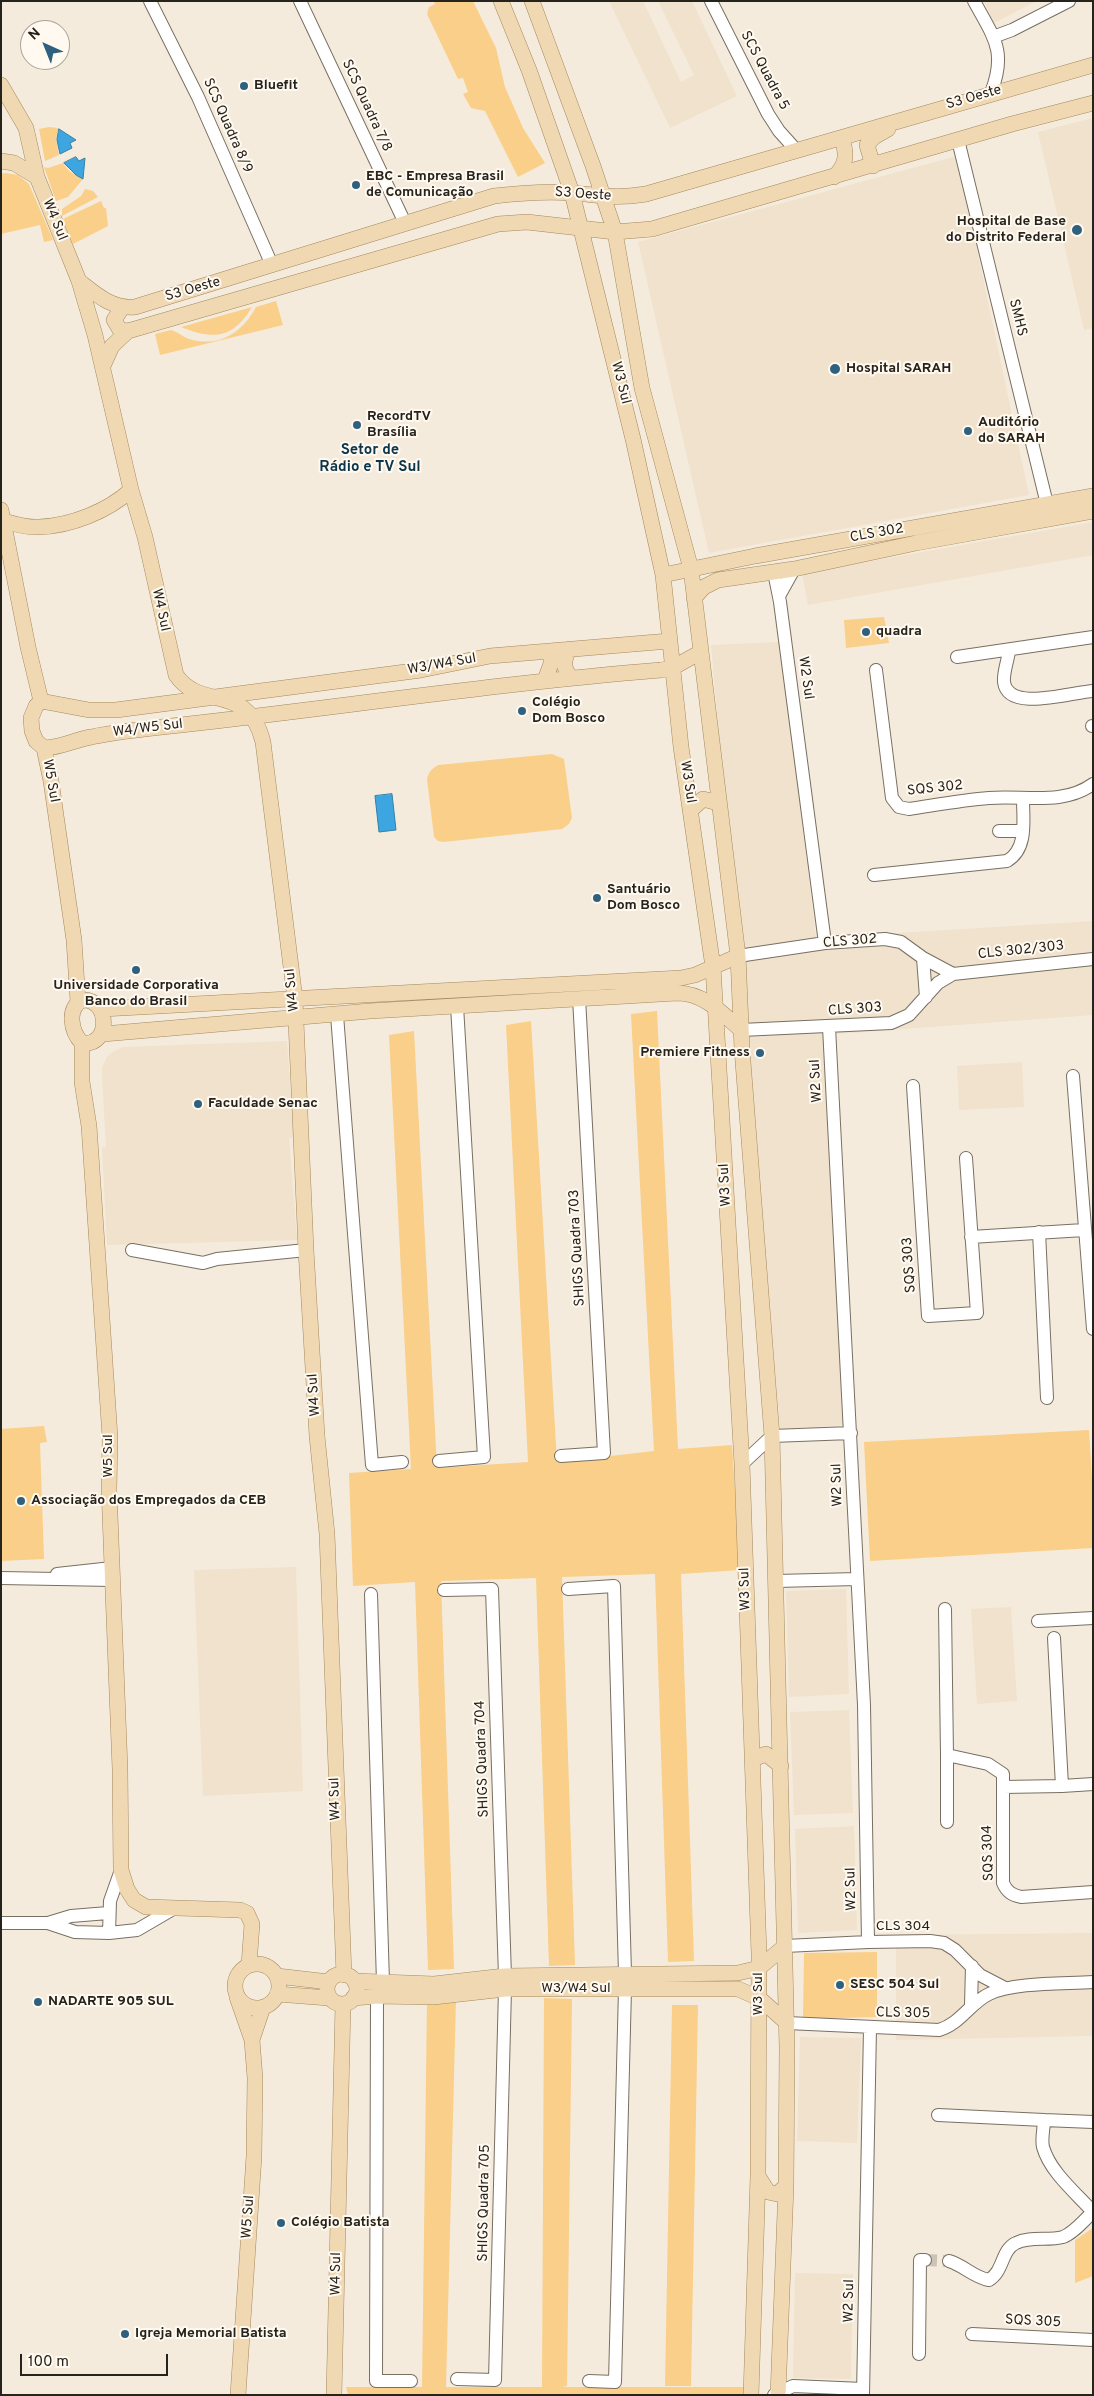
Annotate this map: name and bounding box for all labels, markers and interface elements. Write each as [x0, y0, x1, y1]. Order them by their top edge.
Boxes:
north arrow [20, 20, 70, 70]
text: N [25, 25, 44, 44]
street label: SCS Quadra 5 [736, 29, 792, 113]
street label: SCS Quadra 7/8 [337, 57, 395, 155]
street label: SCS Quadra 8/9 [199, 76, 255, 176]
place label: Bluefit [254, 78, 298, 94]
marker: Bluefit [238, 80, 250, 92]
street label: S3 Oeste [944, 82, 1004, 114]
place label: EBC - Empresa Brasil de Comunicação [366, 169, 504, 202]
marker: EBC - Empresa Brasil de Comunicação [350, 179, 362, 191]
street label: S3 Oeste [554, 185, 612, 205]
street label: W4 Sul [38, 197, 70, 243]
place label: Hospital de Base do Distrito Federal [946, 214, 1066, 246]
marker: Hospital de Base do Distrito Federal [1070, 223, 1084, 237]
street label: S3 Oeste [163, 274, 223, 306]
street label: SMHS [1004, 298, 1030, 338]
street label: W3 Sul [607, 360, 633, 406]
place label: Hospital SARAH [846, 361, 951, 377]
marker: Hospital SARAH [828, 362, 842, 376]
place label: RecordTV Brasília [367, 409, 431, 442]
place label: Auditório do SARAH [978, 415, 1045, 448]
marker: RecordTV Brasília [351, 419, 363, 431]
marker: Auditório do SARAH [962, 425, 974, 437]
district label: Setor de Rádio e TV Sul [319, 442, 421, 477]
street label: CLS 302 [849, 521, 905, 547]
street label: W4 Sul [147, 587, 173, 633]
place label: quadra [876, 624, 922, 640]
marker: quadra [860, 626, 872, 638]
street label: W3/W4 Sul [406, 651, 478, 679]
street label: W2 Sul [794, 655, 816, 701]
place label: Colégio Dom Bosco [532, 695, 605, 728]
marker: Colégio Dom Bosco [516, 705, 528, 717]
street label: W4/W5 Sul [112, 716, 184, 742]
street label: W5 Sul [38, 758, 62, 804]
street label: W3 Sul [675, 759, 699, 805]
street label: SQS 302 [906, 778, 964, 800]
place label: Santuário Dom Bosco [607, 882, 680, 914]
marker: Santuário Dom Bosco [591, 892, 603, 904]
street label: CLS 302 [822, 931, 878, 953]
street label: CLS 302/303 [977, 938, 1065, 964]
marker: Universidade Corporativa Banco do Brasil [130, 964, 142, 976]
street label: W4 Sul [282, 968, 304, 1012]
place label: Universidade Corporativa Banco do Brasil [53, 978, 219, 1010]
street label: CLS 303 [827, 1000, 883, 1020]
place label: Premiere Fitness [640, 1045, 750, 1061]
marker: Premiere Fitness [754, 1047, 766, 1059]
street label: W2 Sul [807, 1059, 827, 1103]
place label: Faculdade Senac [208, 1096, 318, 1112]
marker: Faculdade Senac [192, 1098, 204, 1110]
street label: W3 Sul [716, 1163, 736, 1207]
street label: SHIGS Quadra 703 [567, 1189, 589, 1307]
street label: SQS 303 [900, 1236, 920, 1294]
street label: W4 Sul [305, 1373, 325, 1417]
street label: W5 Sul [101, 1434, 117, 1478]
street label: W2 Sul [829, 1463, 847, 1507]
place label: Associação dos Empregados da CEB [31, 1493, 266, 1509]
marker: Associação dos Empregados da CEB [15, 1495, 27, 1507]
street label: W3 Sul [737, 1567, 755, 1611]
street label: SHIGS Quadra 704 [473, 1700, 493, 1818]
street label: W4 Sul [327, 1777, 345, 1821]
street label: SQS 304 [980, 1825, 998, 1881]
street label: W2 Sul [843, 1867, 861, 1911]
street label: CLS 304 [876, 1919, 930, 1935]
street label: W3 Sul [751, 1972, 767, 2016]
place label: SESC 504 Sul [850, 1977, 939, 1993]
marker: SESC 504 Sul [834, 1979, 846, 1991]
street label: W3/W4 Sul [541, 1981, 611, 1997]
place label: NADARTE 905 SUL [48, 1994, 174, 2010]
marker: NADARTE 905 SUL [32, 1996, 44, 2008]
street label: CLS 305 [876, 2005, 930, 2023]
street label: SHIGS Quadra 705 [476, 2144, 494, 2262]
street label: W5 Sul [239, 2195, 259, 2239]
place label: Colégio Batista [291, 2215, 390, 2231]
marker: Colégio Batista [275, 2217, 287, 2229]
street label: W4 Sul [328, 2252, 346, 2296]
street label: W2 Sul [841, 2279, 859, 2323]
street label: SQS 305 [1004, 2312, 1062, 2332]
place label: Igreja Memorial Batista [135, 2326, 287, 2342]
marker: Igreja Memorial Batista [119, 2328, 131, 2340]
scale bar [22, 2344, 170, 2376]
text: 100 m [28, 2353, 69, 2372]

